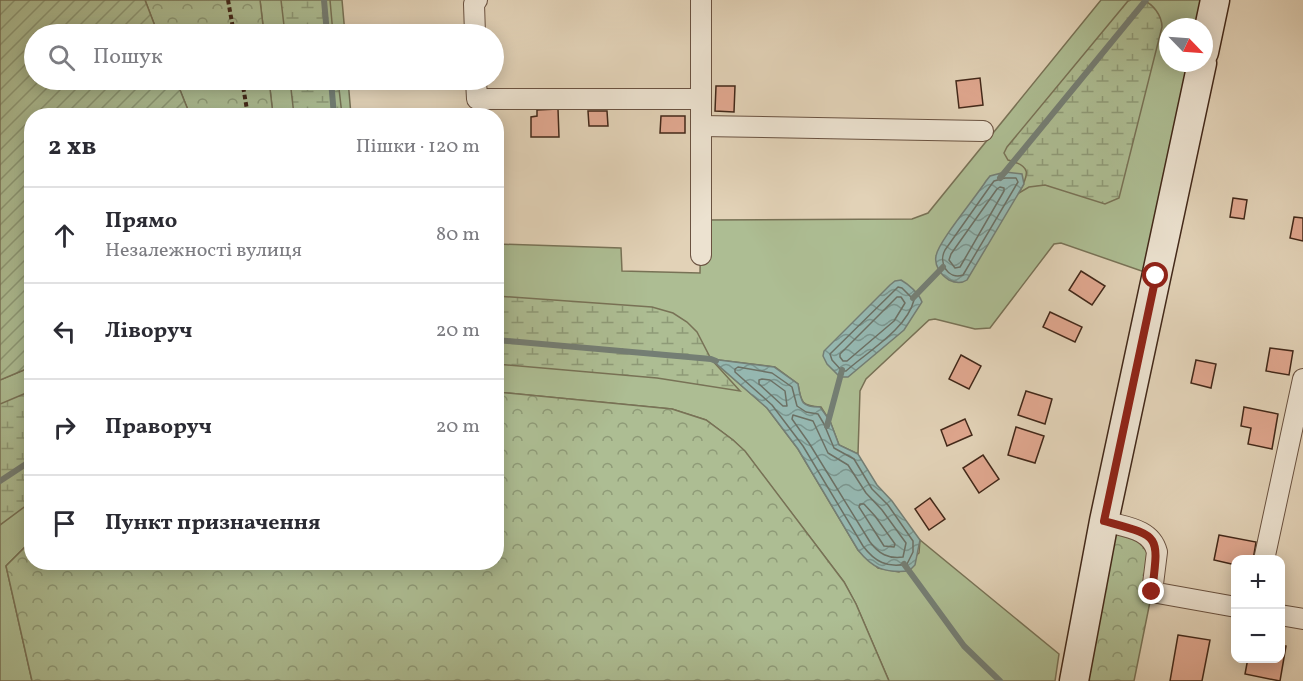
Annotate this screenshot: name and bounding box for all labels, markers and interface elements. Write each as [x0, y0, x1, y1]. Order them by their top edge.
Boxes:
north arrow [1159, 18, 1213, 72]
search box [24, 24, 504, 90]
icon: search [45, 41, 78, 74]
text: Пошук [93, 42, 163, 73]
text: 2 хв [48, 129, 96, 165]
text: Пішки · 120 m [356, 133, 480, 161]
text: Прямо [105, 206, 177, 237]
icon: ahead [48, 219, 81, 252]
text: 80 m [436, 221, 480, 249]
text: Незалежності вулиця [105, 237, 302, 265]
route start [1142, 262, 1168, 288]
icon: left [48, 315, 81, 348]
text: Ліворуч [105, 316, 192, 347]
text: 20 m [436, 317, 480, 345]
icon: right [48, 411, 81, 444]
text: Праворуч [105, 412, 212, 443]
text: 20 m [436, 413, 480, 441]
icon: arrive [48, 507, 81, 540]
text: Пункт призначення [105, 508, 321, 539]
map controls [1231, 555, 1285, 663]
button: + [1231, 555, 1285, 609]
route end [1138, 578, 1164, 604]
button: − [1231, 609, 1285, 663]

